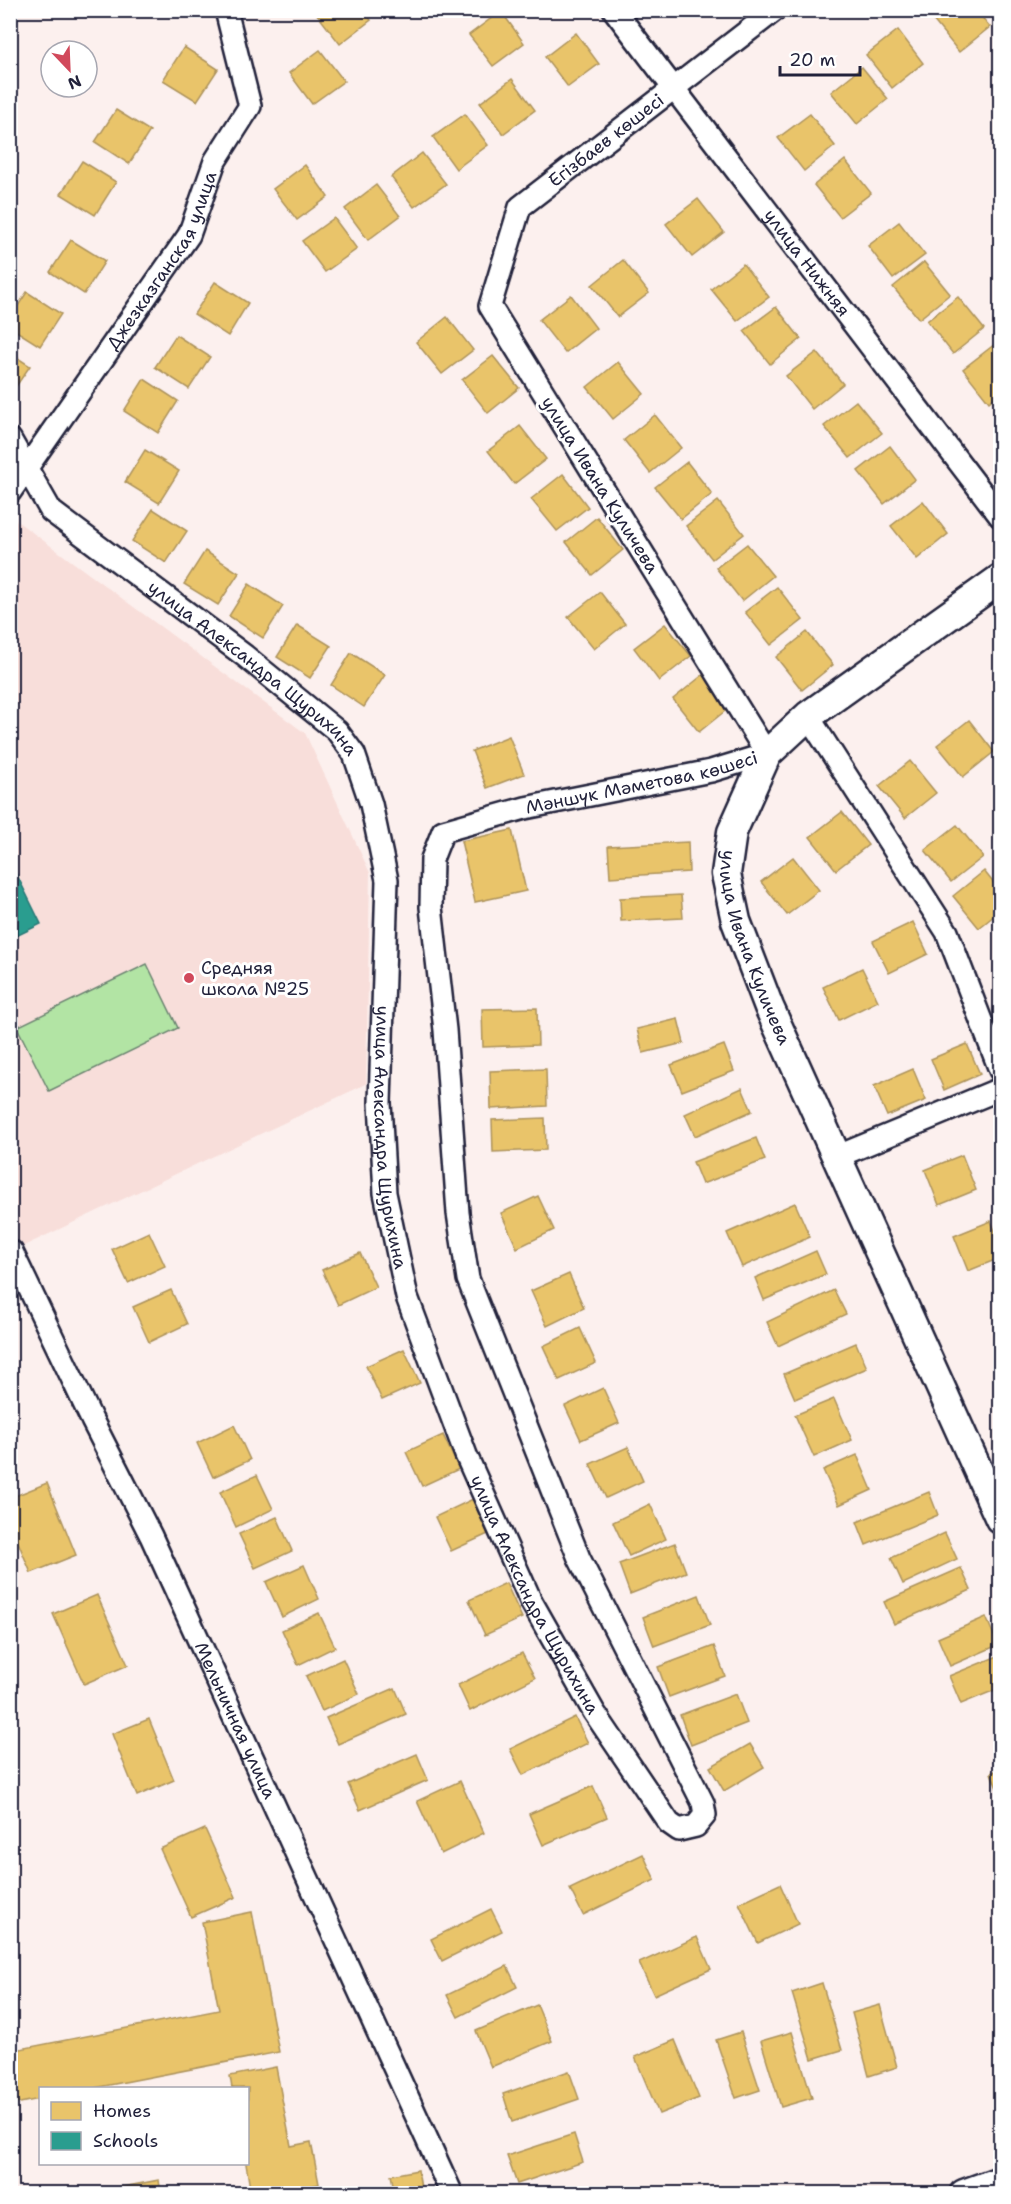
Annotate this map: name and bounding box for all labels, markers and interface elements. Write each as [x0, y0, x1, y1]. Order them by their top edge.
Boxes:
north arrow [39, 39, 99, 99]
scale bar [780, 39, 860, 77]
text: 20 m [789, 48, 835, 72]
text: N [65, 70, 85, 94]
street label: Егізбаев көшесі [544, 88, 669, 193]
street label: Джезказганская улица [101, 168, 223, 355]
street label: улица Нижняя [758, 204, 856, 321]
street label: улица Ивана Куличева [536, 392, 664, 578]
street label: улица Александра Щурихина [143, 575, 363, 760]
street label: Мәншүк Мәметова көшесі [524, 746, 761, 820]
street label: улица Ивана Куличева [713, 849, 797, 1049]
place label: Средняя школа №25 [201, 956, 309, 1001]
marker: Средняя школа №25 [182, 971, 196, 985]
street label: улица Александра Щурихина [368, 1005, 413, 1271]
street label: улица Александра Щурихина [465, 1472, 605, 1719]
street label: Мельничная улица [189, 1638, 282, 1803]
legend [39, 2087, 249, 2165]
text: Homes [93, 2099, 151, 2123]
text: Schools [93, 2129, 159, 2153]

